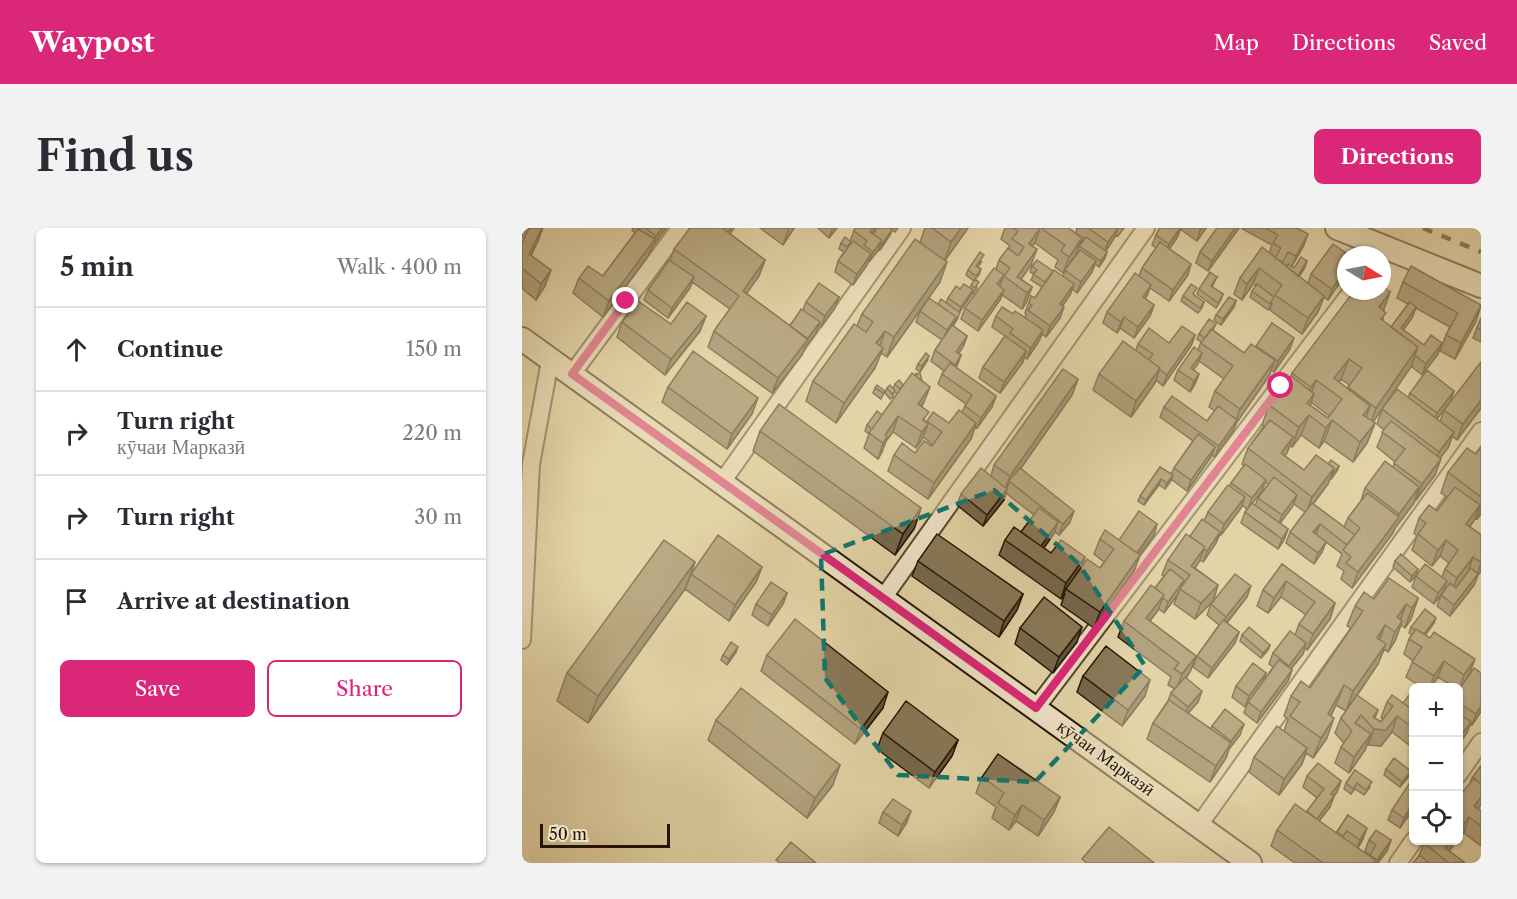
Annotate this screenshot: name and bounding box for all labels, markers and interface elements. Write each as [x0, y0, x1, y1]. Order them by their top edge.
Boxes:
text: Waypost [30, 25, 154, 59]
text: Map [1214, 30, 1259, 55]
text: Directions [1292, 30, 1396, 55]
text: Saved [1429, 30, 1487, 55]
button: Directions [1314, 129, 1481, 184]
text: Find us [36, 130, 194, 182]
north arrow [1337, 246, 1391, 300]
text: 5 min [60, 251, 134, 283]
text: Walk · 400 m [337, 255, 462, 279]
route end [612, 287, 638, 313]
icon: ahead [60, 333, 93, 366]
text: Continue [117, 336, 223, 363]
text: 150 m [406, 337, 462, 361]
route start [1267, 372, 1293, 398]
text: Turn right [117, 408, 235, 435]
icon: right [60, 417, 93, 450]
text: 220 m [402, 421, 462, 445]
text: кӯчаи Марказӣ [117, 435, 245, 459]
icon: right [60, 501, 93, 534]
text: Turn right [117, 504, 235, 531]
text: 30 m [414, 505, 462, 529]
icon: arrive [60, 585, 93, 618]
text: Arrive at destination [117, 588, 350, 615]
button: Save [60, 660, 255, 717]
button: Share [267, 660, 462, 717]
map controls [1409, 683, 1463, 845]
button: + [1409, 683, 1463, 737]
street label: кӯчаи Марказӣ [1053, 715, 1159, 801]
button: − [1409, 737, 1463, 791]
button: locate [1409, 791, 1463, 845]
scale bar [540, 821, 670, 848]
text: 50 m [549, 824, 587, 844]

